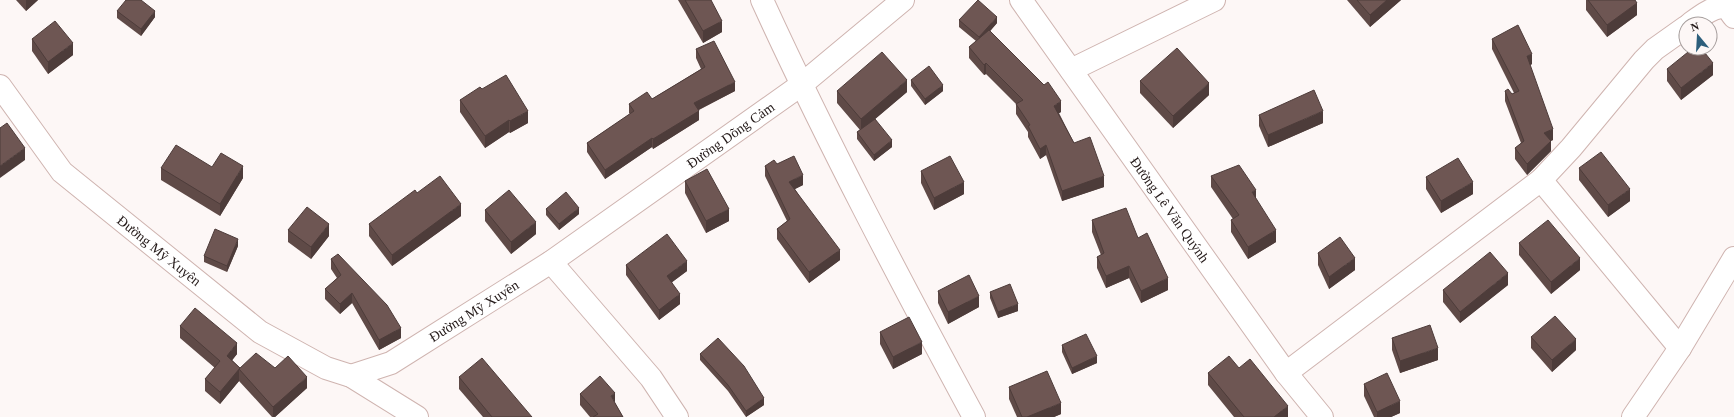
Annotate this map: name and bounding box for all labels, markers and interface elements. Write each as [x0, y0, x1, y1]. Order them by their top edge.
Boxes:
north arrow [1678, 16, 1718, 56]
text: N [1689, 20, 1701, 33]
street label: Đường Dõng Cảm [684, 99, 777, 171]
street label: Đường Lê Văn Quýnh [1127, 154, 1212, 265]
street label: Đường Mỹ Xuyên [114, 212, 204, 289]
street label: Đường Mỹ Xuyên [426, 277, 521, 345]

